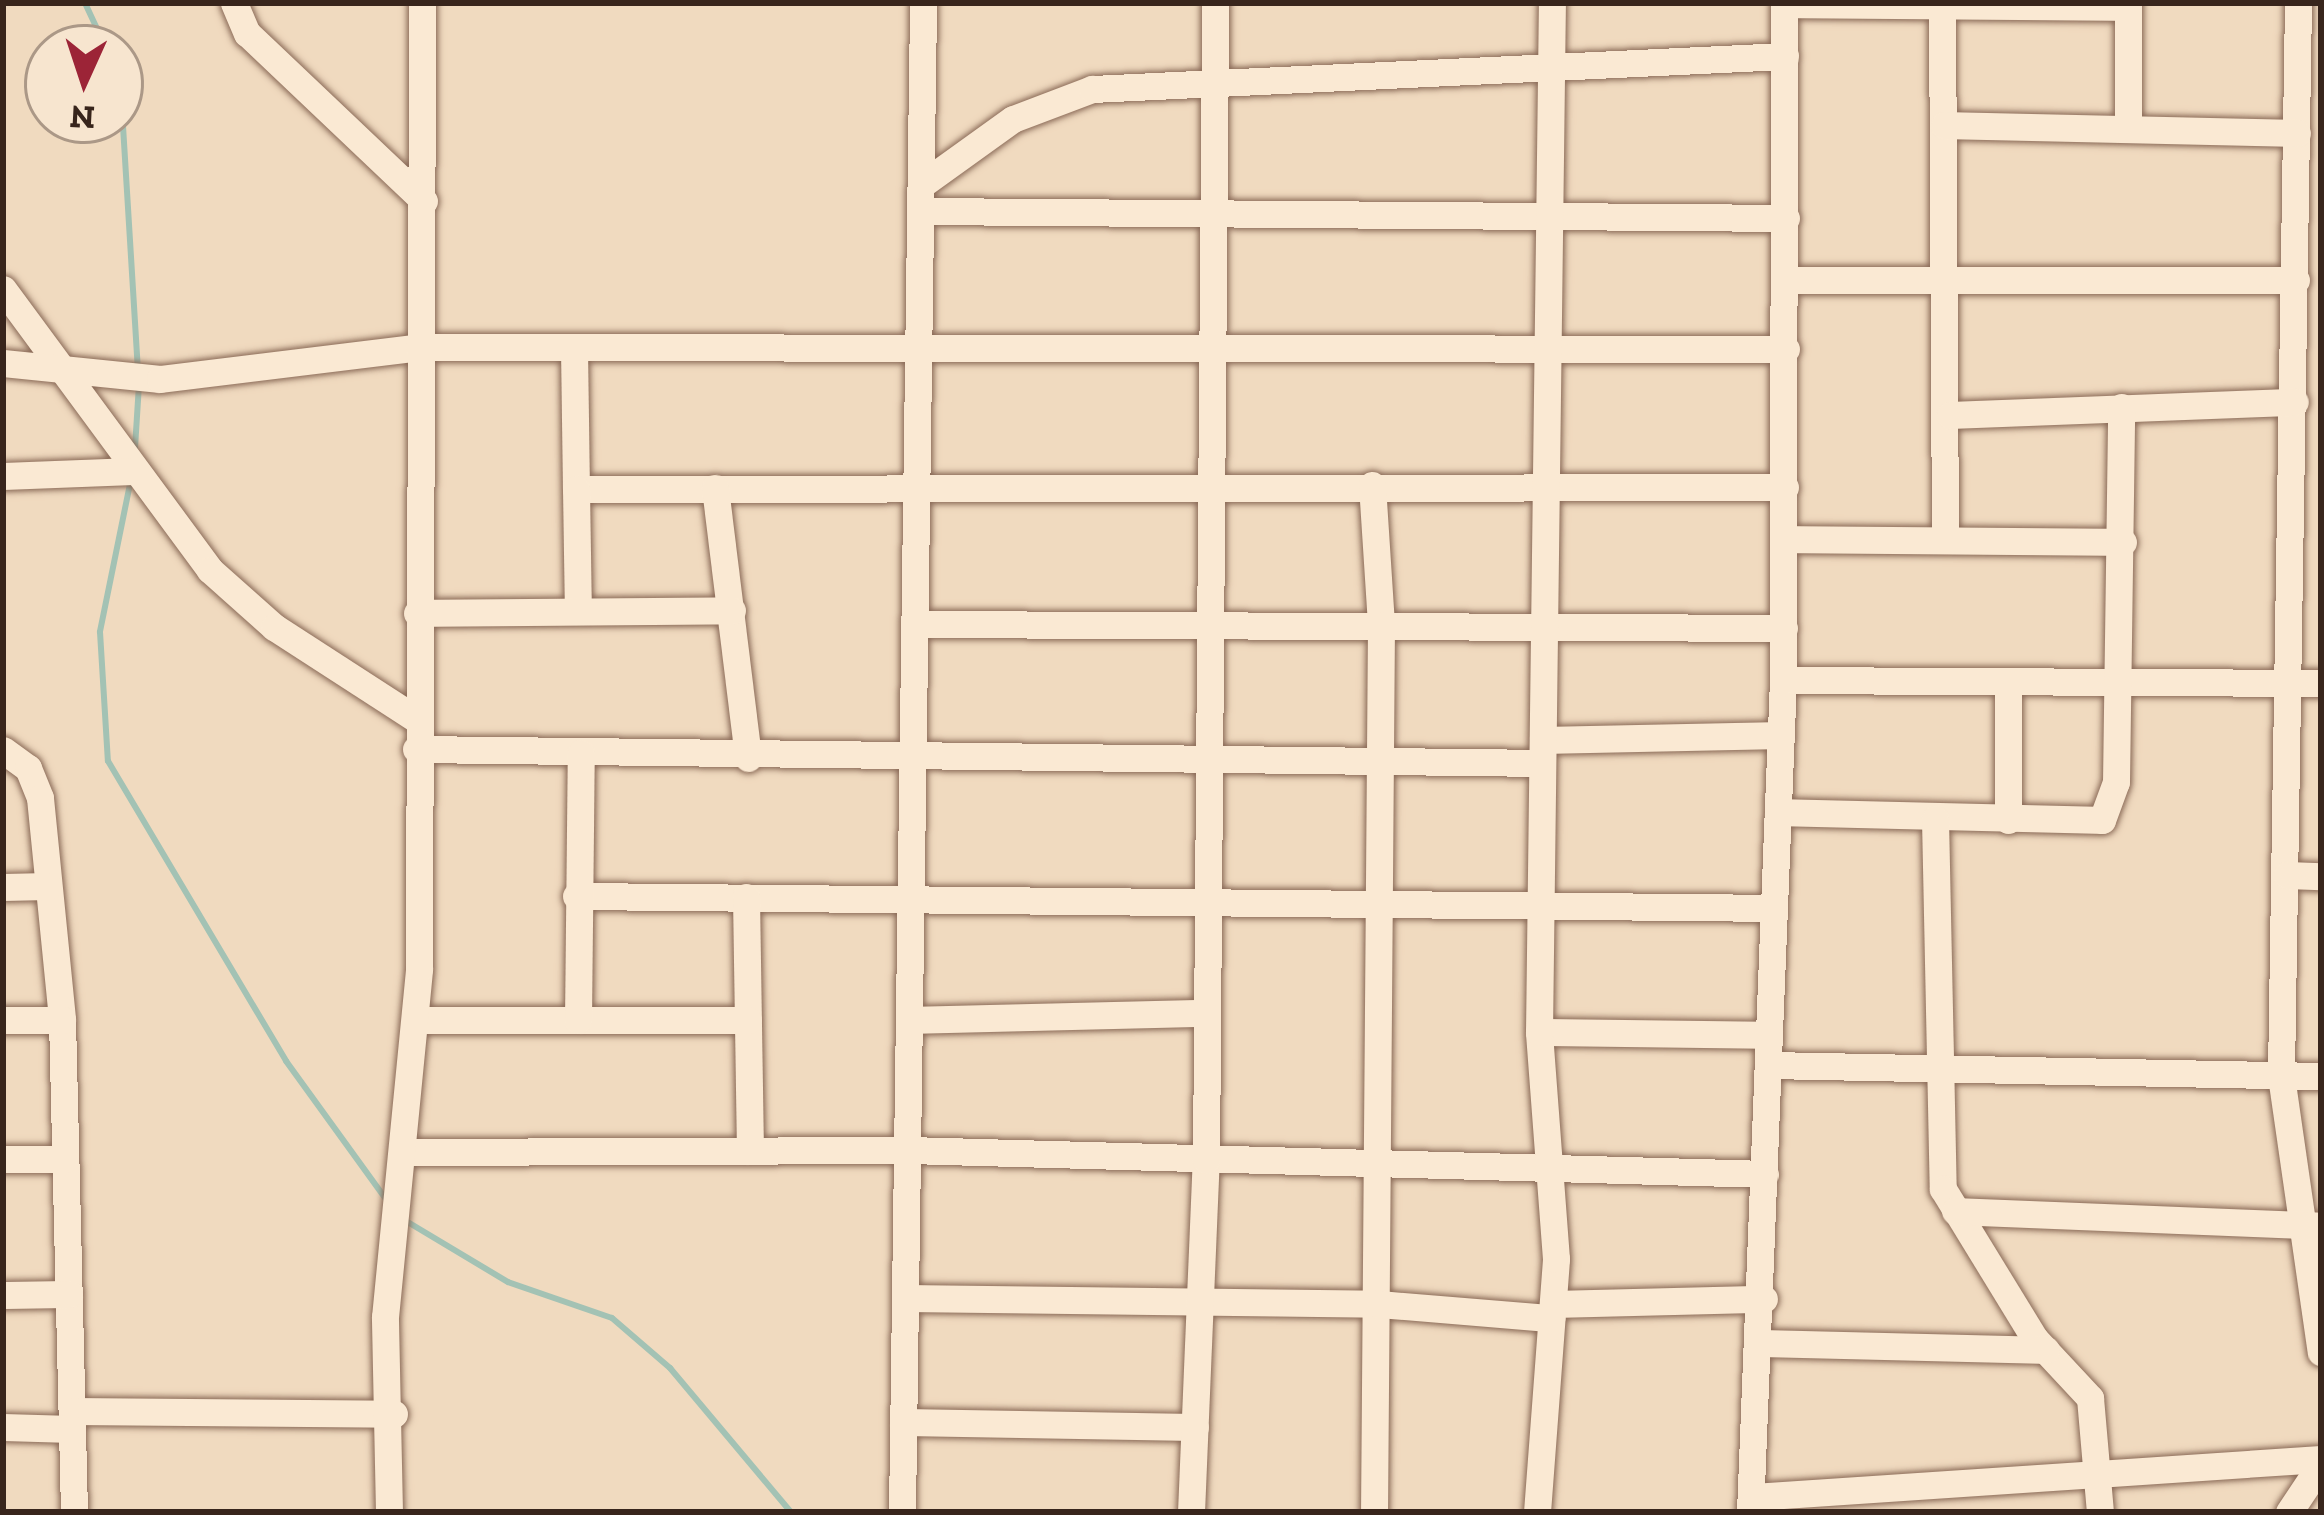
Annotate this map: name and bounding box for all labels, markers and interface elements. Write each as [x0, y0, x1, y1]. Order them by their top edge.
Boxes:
north arrow [24, 24, 144, 144]
text: N [69, 97, 96, 138]

